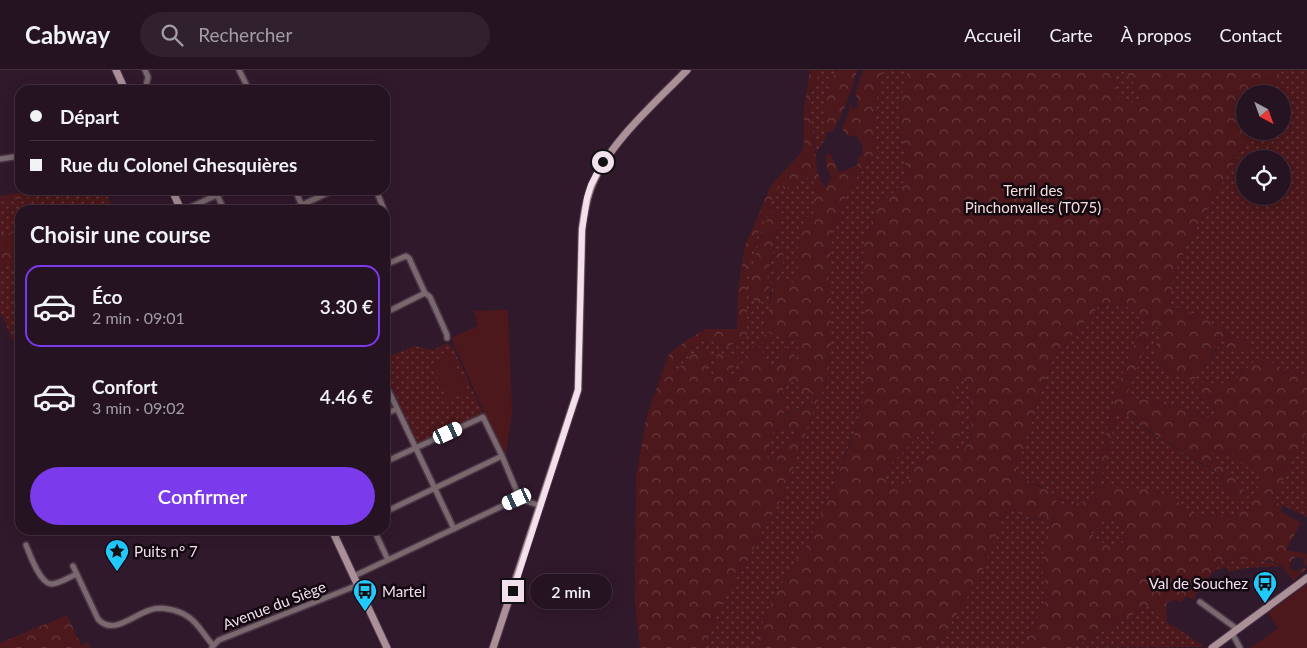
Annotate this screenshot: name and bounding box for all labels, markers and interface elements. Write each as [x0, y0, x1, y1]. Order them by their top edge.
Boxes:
search box [140, 12, 490, 57]
text: Cabway [25, 20, 110, 49]
icon: search [158, 21, 186, 49]
text: Rechercher [198, 23, 292, 46]
text: Accueil [964, 24, 1021, 46]
text: Carte [1049, 24, 1093, 46]
text: À propos [1121, 24, 1192, 46]
text: Contact [1220, 24, 1282, 46]
north arrow [1236, 85, 1291, 140]
map controls [1236, 85, 1291, 205]
text: Départ [60, 105, 119, 128]
button: locate [1236, 150, 1291, 205]
route start [592, 151, 614, 173]
text: Rue du Colonel Ghesquières [60, 153, 297, 176]
park label: Terril des Pinchonvalles (T075) [965, 181, 1101, 216]
text: Choisir une course [30, 221, 211, 248]
icon: car [32, 284, 77, 329]
text: Éco [92, 285, 122, 308]
text: 3.30 € [320, 295, 373, 318]
text: 2 min · 09:01 [92, 308, 185, 327]
icon: car [32, 374, 77, 419]
text: Confort [92, 375, 157, 398]
text: 4.46 € [320, 385, 373, 408]
text: 3 min · 09:02 [92, 398, 185, 417]
car [431, 420, 464, 446]
button: Confirmer [30, 467, 375, 525]
car [500, 486, 533, 512]
place icon: Puits n° 7 [104, 538, 130, 572]
place label: Puits n° 7 [134, 542, 198, 560]
bus stop icon: Val de Souchez [1252, 570, 1278, 604]
callout: 2 min [530, 574, 613, 608]
place label: Val de Souchez [1149, 574, 1248, 592]
street label: Avenue du Siège [220, 577, 328, 633]
bus stop icon: Martel [352, 578, 378, 612]
route end [502, 580, 524, 602]
place label: Martel [382, 582, 425, 600]
text: 2 min [551, 582, 591, 601]

